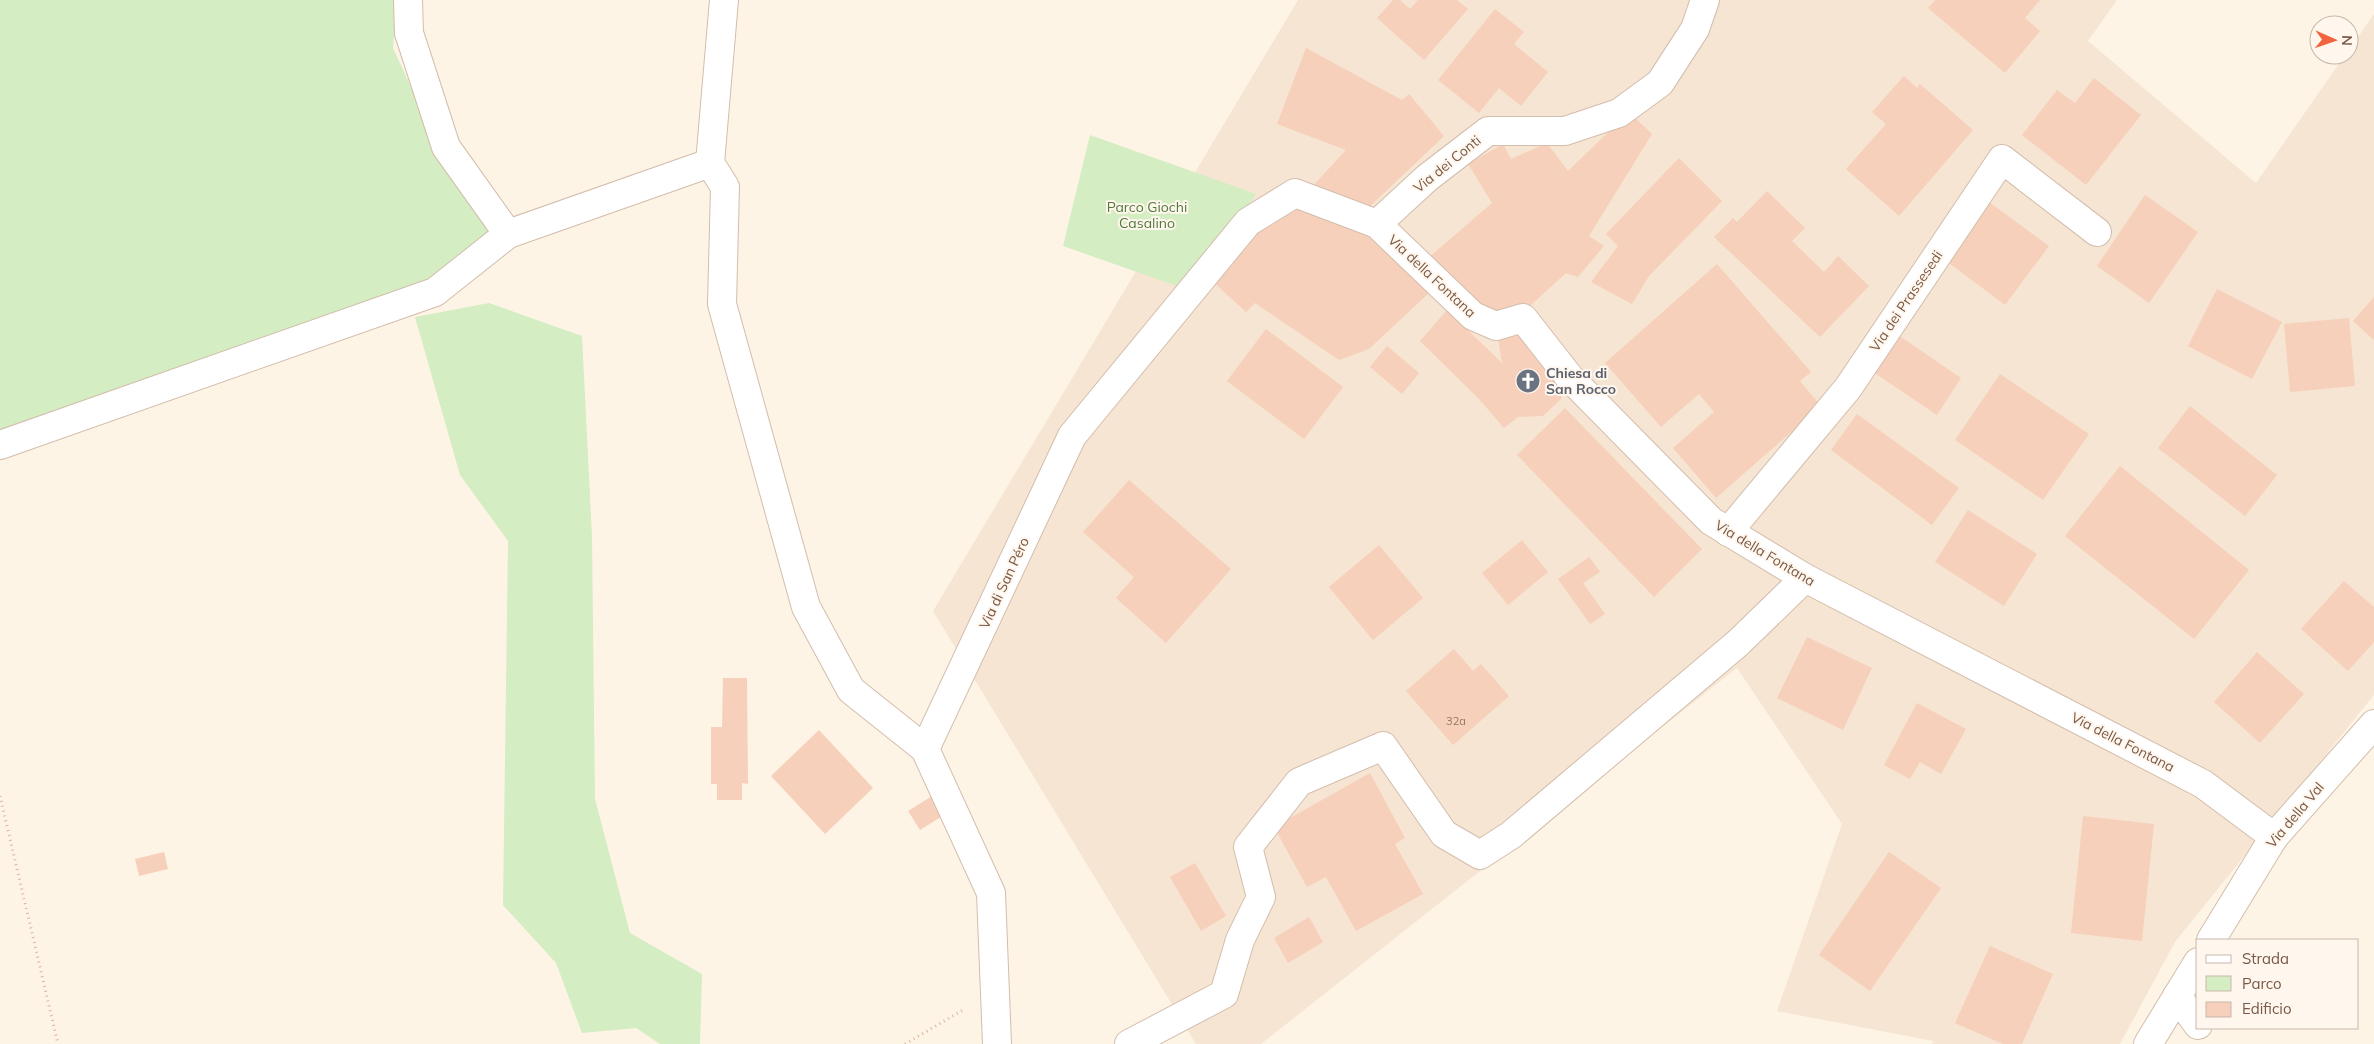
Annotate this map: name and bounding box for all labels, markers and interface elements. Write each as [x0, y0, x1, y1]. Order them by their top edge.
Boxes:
north arrow [2309, 15, 2359, 65]
text: N [2338, 35, 2356, 46]
street label: Via dei Conti [1410, 131, 1484, 197]
park label: Parco Giochi Casalino [1107, 198, 1187, 232]
street label: Via della Fontana [1384, 231, 1480, 321]
street label: Via dei Prassesedi [1865, 247, 1947, 355]
place label: Chiesa di San Rocco [1546, 364, 1616, 398]
church icon: Chiesa di San Rocco [1515, 368, 1541, 394]
street label: Via della Fontana [1712, 516, 1818, 590]
street label: Via di San Péro [975, 534, 1033, 632]
street label: Via della Fontana [2068, 708, 2178, 776]
house number: 32a [1446, 714, 1466, 728]
street label: Via della Val [2262, 778, 2328, 852]
legend [2196, 939, 2359, 1029]
text: Strada [2242, 949, 2289, 968]
text: Parco [2242, 974, 2282, 993]
text: Edificio [2242, 999, 2292, 1018]

